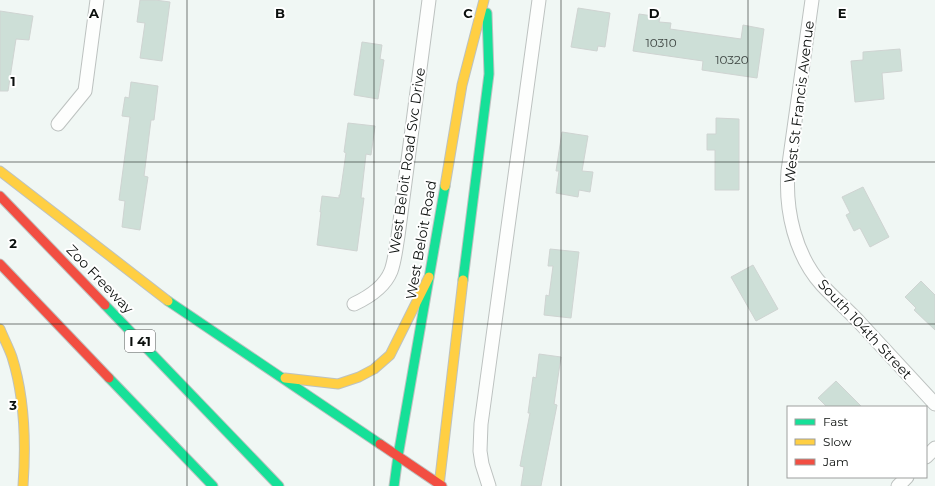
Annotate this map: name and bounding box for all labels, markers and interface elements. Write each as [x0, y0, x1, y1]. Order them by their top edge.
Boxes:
text: A [88, 5, 100, 21]
text: B [275, 5, 285, 21]
text: C [463, 5, 473, 21]
text: D [649, 5, 660, 21]
text: E [838, 5, 847, 21]
street label: West St Francis Avenue [780, 20, 818, 184]
house number: 10310 [645, 35, 677, 50]
house number: 10320 [715, 52, 749, 67]
street label: West Beloit Road Svc Drive [386, 67, 428, 255]
text: 1 [10, 73, 16, 89]
street label: West Beloit Road [402, 179, 440, 301]
text: 2 [9, 235, 17, 251]
street label: Zoo Freeway [63, 241, 138, 317]
street label: South 104th Street [814, 275, 916, 383]
road number: I 41 [125, 330, 155, 352]
text: 3 [8, 397, 17, 413]
legend [787, 406, 927, 478]
text: Fast [823, 414, 848, 429]
text: Slow [823, 434, 852, 449]
text: Jam [822, 454, 849, 469]

